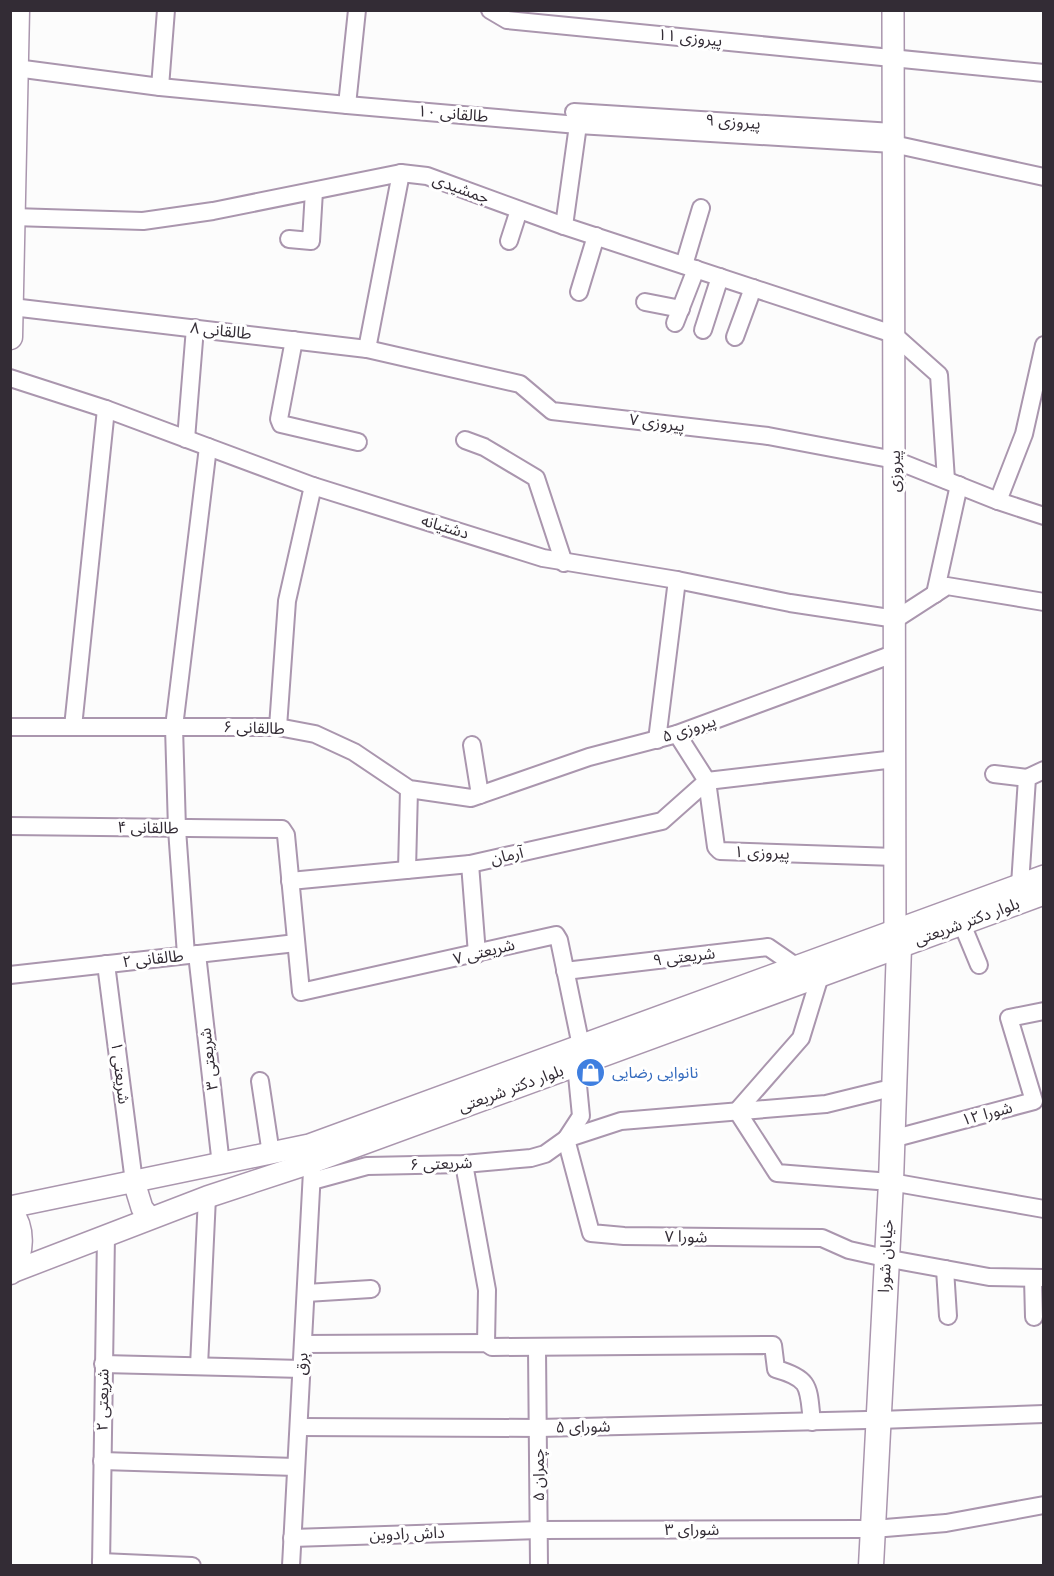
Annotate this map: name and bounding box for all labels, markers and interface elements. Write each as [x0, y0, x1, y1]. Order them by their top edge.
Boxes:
street label: پیروزی ۱۱ [657, 24, 723, 52]
street label: طالقانی ۱۰ [417, 100, 489, 128]
street label: پیروزی ۹ [705, 109, 761, 135]
street label: جمشیدی [430, 169, 492, 209]
street label: طالقانی ۸ [189, 317, 253, 345]
street label: پیروزی ۷ [628, 409, 686, 437]
street label: پیروزی [884, 450, 906, 492]
street label: دشتیانه [418, 509, 472, 545]
street label: پیروزی ۵ [659, 710, 719, 748]
street label: طالقانی ۶ [223, 716, 285, 740]
street label: طالقانی ۴ [117, 816, 179, 840]
street label: آرمان [488, 841, 527, 870]
street label: پیروزی ۱ [734, 841, 790, 865]
street label: بلوار دکتر شریعتی [911, 893, 1023, 951]
street label: شریعتی ۷ [451, 934, 517, 970]
street label: شریعتی ۹ [652, 942, 716, 972]
street label: طالقانی ۲ [121, 945, 185, 973]
street label: شریعتی ۳ [194, 1027, 224, 1091]
street label: شریعتی ۱ [105, 1041, 135, 1105]
shop icon: نانوایی رضایی [575, 1057, 607, 1089]
street label: بلوار دکتر شریعتی [455, 1060, 567, 1118]
place label: نانوایی رضایی [612, 1062, 698, 1084]
street label: شورا ۱۲ [959, 1097, 1015, 1131]
street label: شریعتی ۶ [409, 1152, 473, 1176]
street label: خیابان شورا [873, 1219, 899, 1293]
street label: شورا ۷ [664, 1226, 708, 1248]
street label: برق [290, 1352, 314, 1376]
street label: شریعتی ۲ [91, 1369, 115, 1431]
street label: شورای ۵ [555, 1416, 611, 1438]
street label: چمران ۵ [528, 1449, 550, 1501]
street label: شورای ۳ [665, 1519, 719, 1541]
street label: داش رادوین [369, 1522, 445, 1546]

